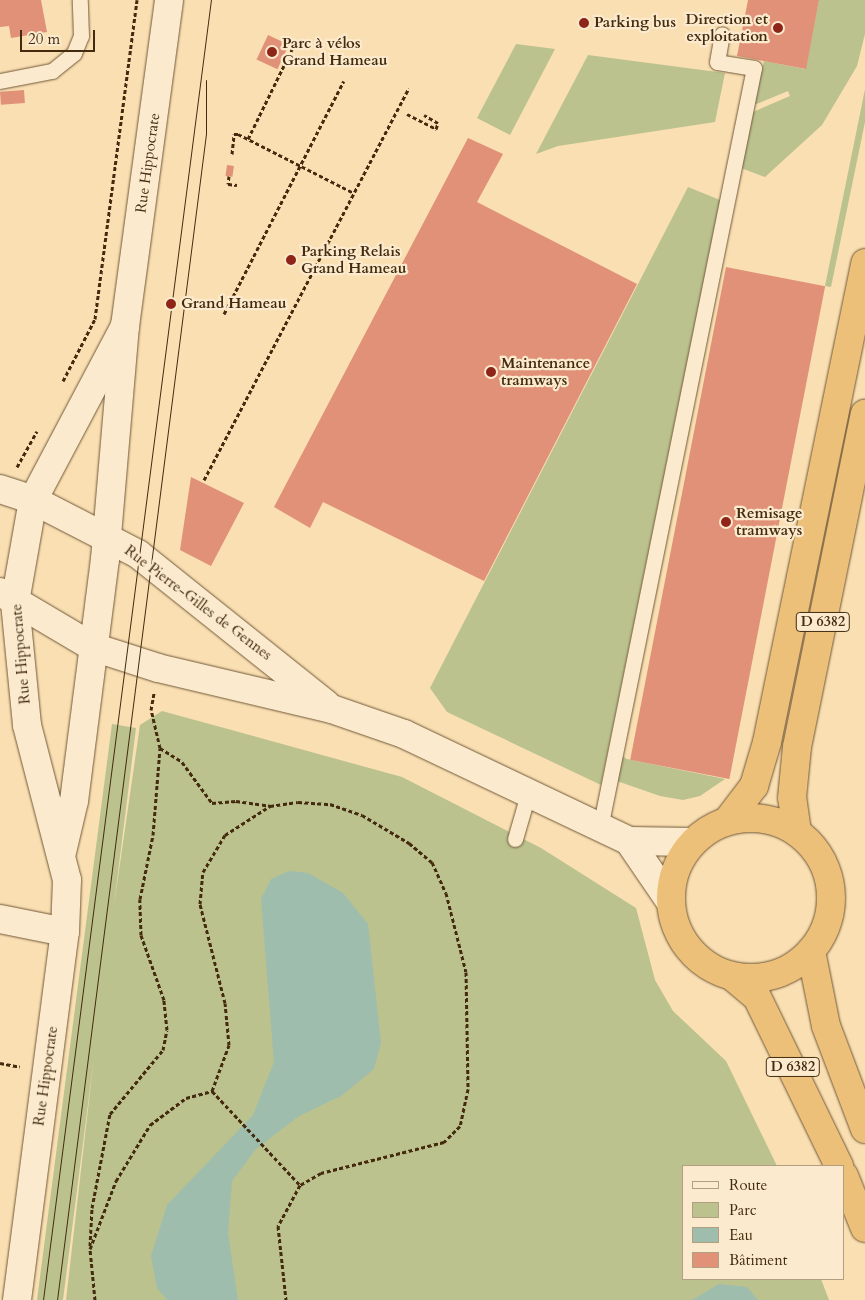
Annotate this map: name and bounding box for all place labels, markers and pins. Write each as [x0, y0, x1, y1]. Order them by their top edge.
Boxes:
place label: Direction et exploitation [686, 10, 768, 45]
place label: Parking bus [594, 14, 676, 32]
marker: Parking bus [578, 17, 590, 29]
marker: Direction et exploitation [772, 22, 784, 34]
place label: Parc à vélos Grand Hameau [282, 34, 387, 69]
marker: Parc à vélos Grand Hameau [266, 46, 278, 58]
place label: Parking Relais Grand Hameau [301, 242, 406, 277]
marker: Parking Relais Grand Hameau [285, 254, 297, 266]
place label: Grand Hameau [181, 295, 286, 313]
marker: Grand Hameau [165, 298, 177, 310]
place label: Maintenance tramways [501, 354, 590, 389]
marker: Maintenance tramways [485, 366, 497, 378]
place label: Remisage tramways [736, 504, 802, 539]
marker: Remisage tramways [720, 516, 732, 528]

